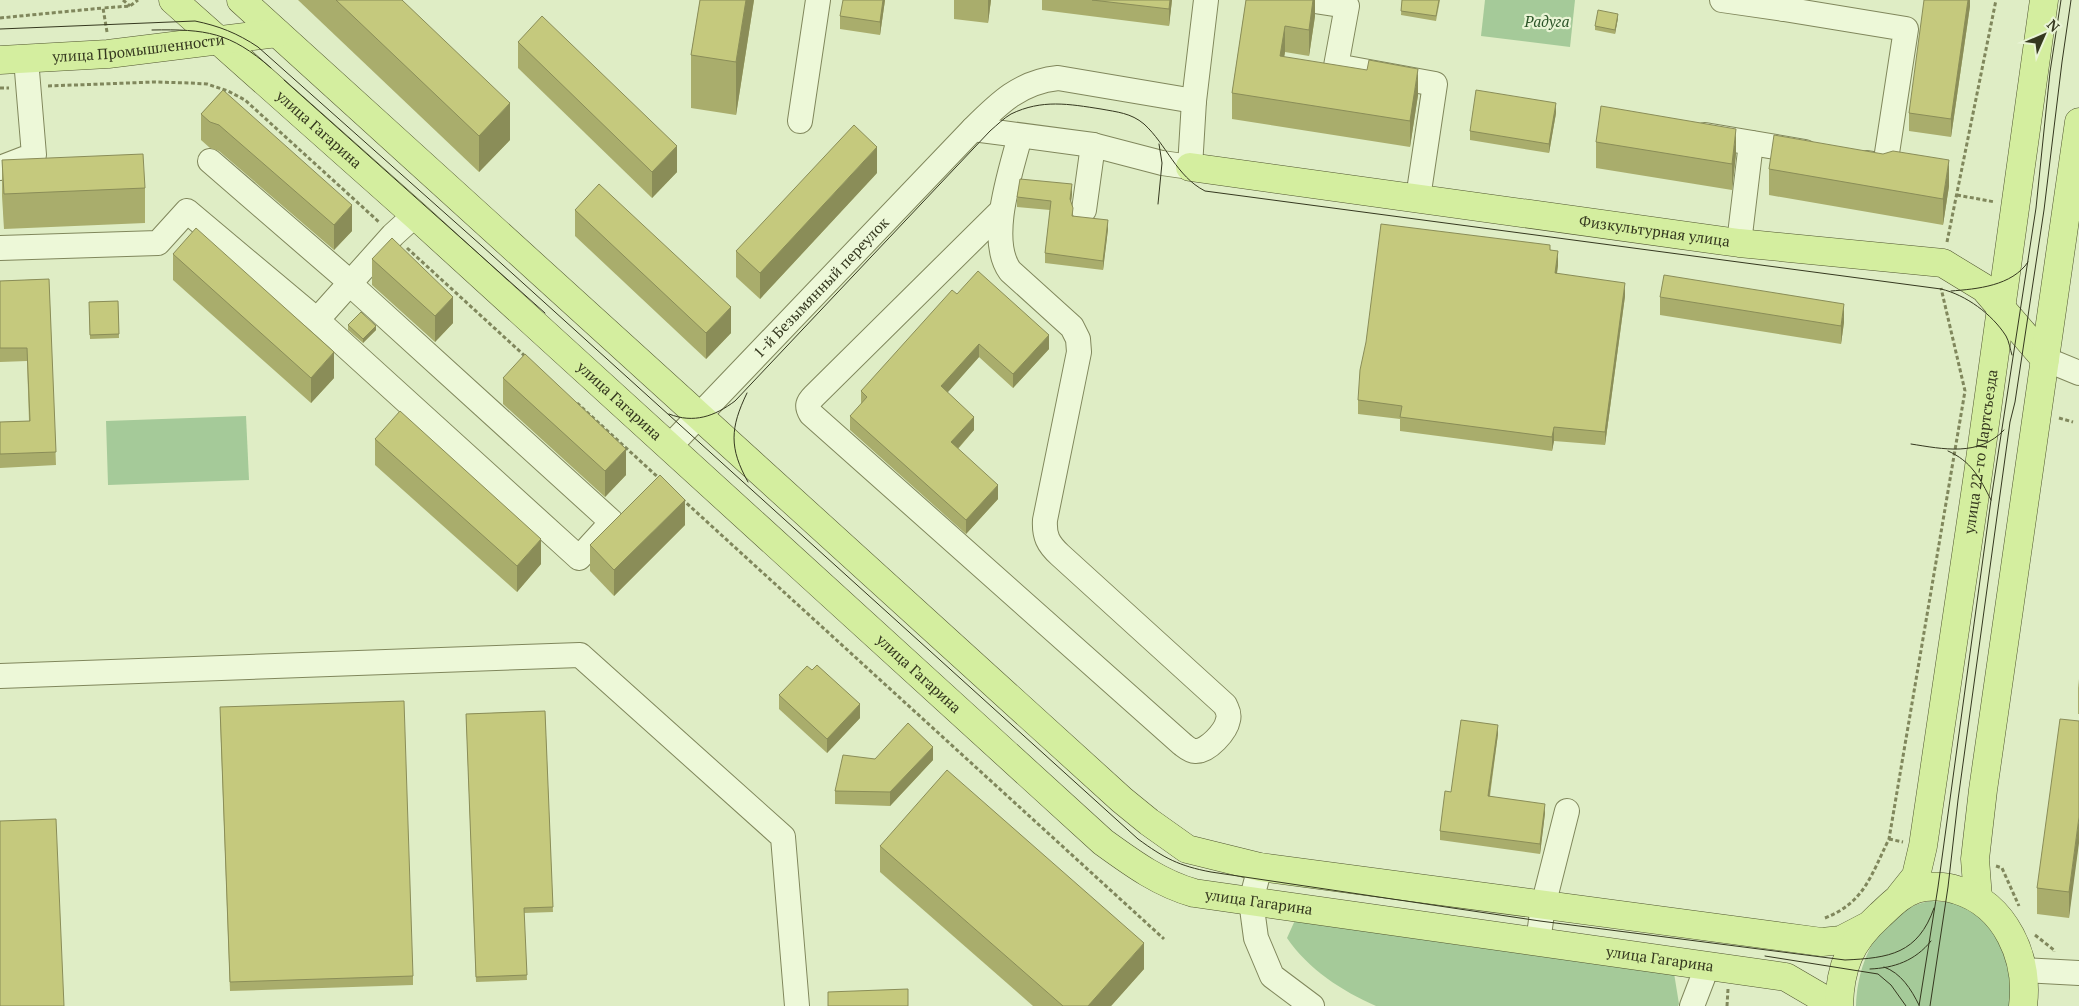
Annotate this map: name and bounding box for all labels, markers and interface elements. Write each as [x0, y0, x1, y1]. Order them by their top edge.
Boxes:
north arrow [2019, 10, 2069, 60]
park label: Радyга [1524, 11, 1569, 31]
text: N [2043, 15, 2064, 36]
street label: улица Промышленности [51, 29, 226, 66]
street label: улица Гагарина [272, 85, 367, 173]
street label: Физкультурная улица [1578, 210, 1732, 251]
street label: 1-й Безымянный переулок [748, 212, 893, 362]
street label: улица Гагарина [572, 356, 667, 445]
street label: улица 22-го Партсъезда [1958, 368, 2002, 536]
street label: улица Гагарина [872, 629, 966, 717]
street label: улица Гагарина [1203, 884, 1315, 919]
street label: улица Гагарина [1604, 940, 1715, 976]

